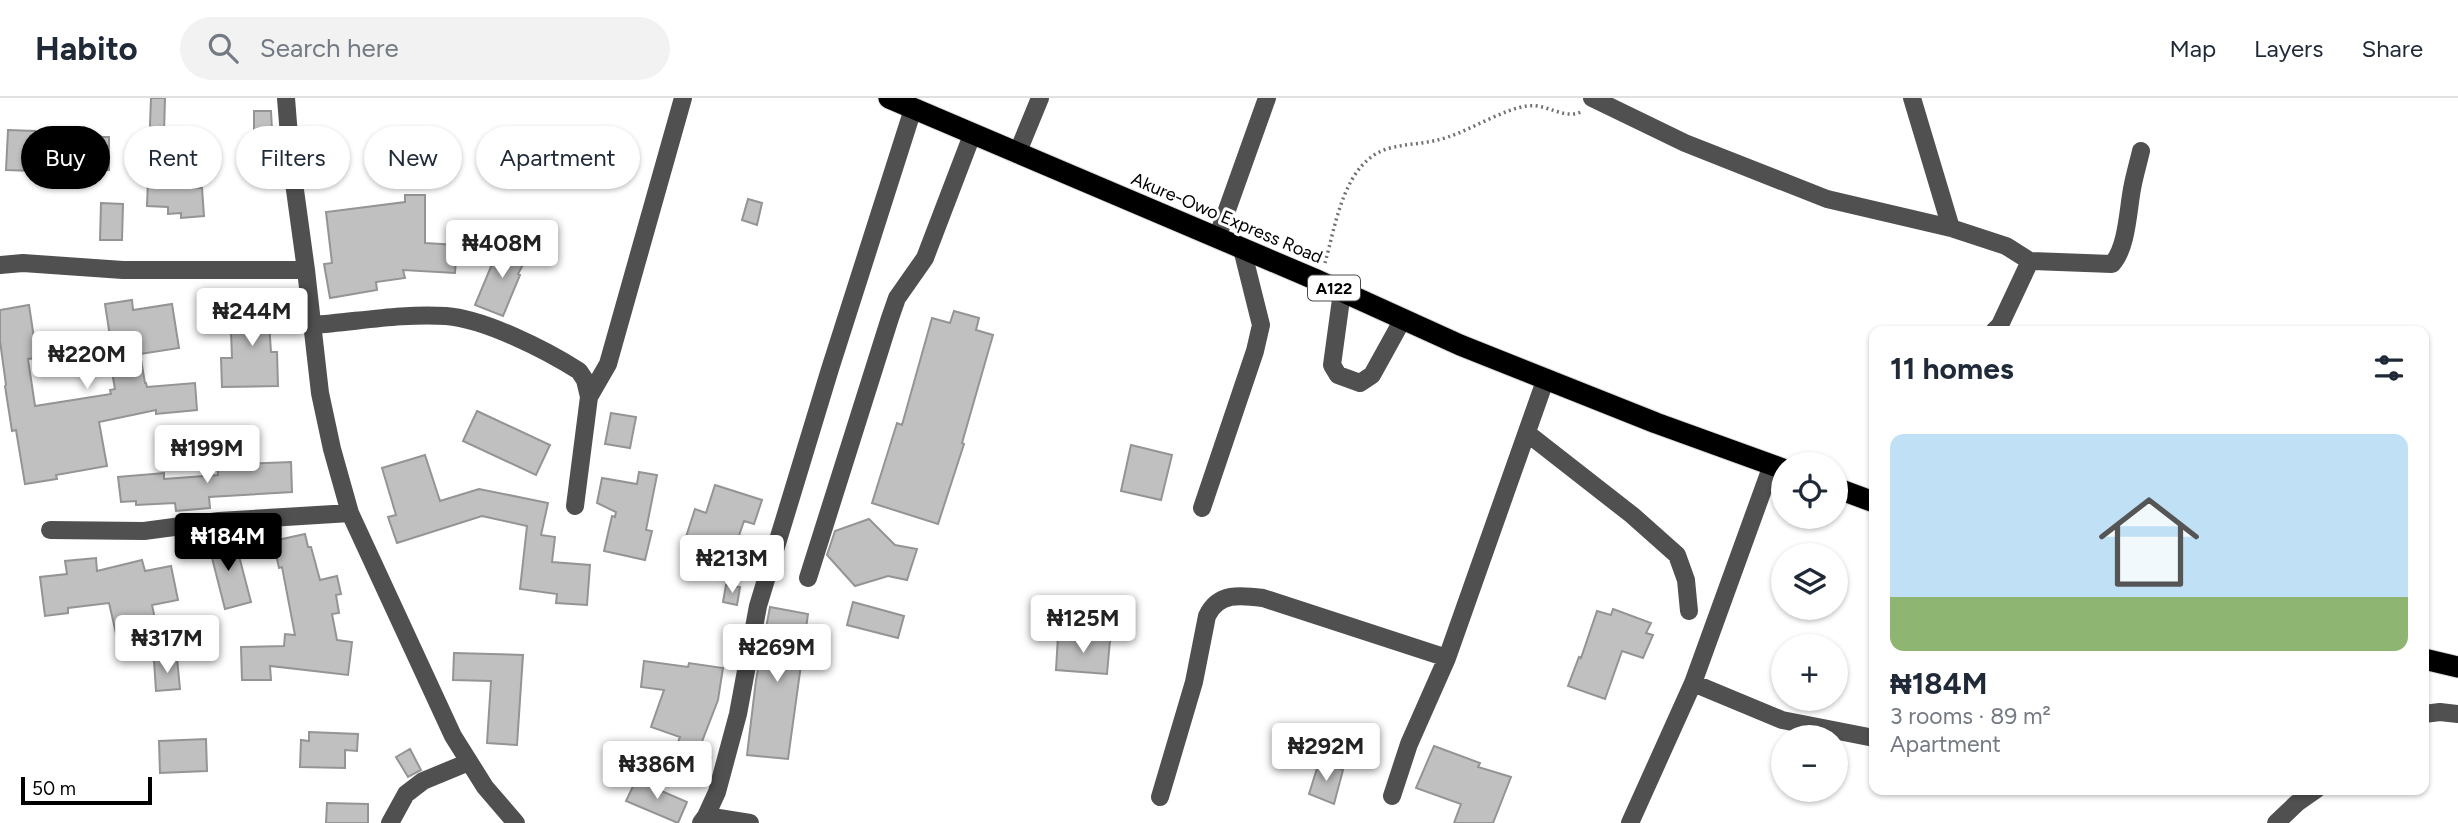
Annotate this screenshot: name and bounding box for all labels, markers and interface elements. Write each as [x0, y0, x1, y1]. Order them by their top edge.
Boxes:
search box [180, 17, 670, 80]
text: Habito [35, 29, 138, 68]
icon: search [204, 29, 242, 67]
text: Search here [260, 32, 399, 64]
text: Map [2169, 34, 2216, 63]
text: Layers [2254, 34, 2323, 63]
text: Share [2361, 34, 2423, 63]
chip: Buy [21, 126, 110, 189]
chip: Rent [124, 126, 222, 189]
chip: Filters [236, 126, 350, 189]
chip: New [364, 126, 462, 189]
chip: Apartment [476, 126, 640, 189]
street label: Akure-Owo Express Road [1128, 168, 1326, 268]
pin: ₦408M [453, 220, 551, 280]
text: ₦408M [462, 229, 542, 257]
road number: A122 [1308, 276, 1360, 300]
pin: ₦244M [203, 288, 301, 348]
text: ₦244M [213, 297, 291, 325]
pin: ₦220M [38, 331, 136, 391]
text: ₦220M [48, 340, 126, 368]
icon: filters [2370, 349, 2408, 387]
text: 11 homes [1890, 350, 2014, 387]
pin: ₦199M [158, 426, 256, 485]
text: ₦199M [171, 434, 243, 462]
map controls [1771, 452, 1848, 802]
button: locate [1771, 452, 1848, 529]
icon: home [2086, 479, 2212, 605]
pin: ₦184M [179, 514, 277, 573]
text: ₦184M [191, 522, 265, 550]
pin: ₦213M [683, 536, 781, 595]
button: layers [1771, 543, 1848, 620]
text: ₦213M [696, 544, 768, 572]
pin: ₦125M [1034, 596, 1132, 655]
text: ₦125M [1047, 604, 1119, 632]
pin: ₦317M [118, 616, 216, 675]
text: ₦317M [131, 624, 203, 652]
pin: ₦269M [728, 624, 826, 684]
text: ₦269M [739, 633, 815, 661]
button: + [1771, 634, 1848, 711]
text: ₦184M [1890, 665, 1987, 702]
text: 3 rooms · 89 m² [1890, 702, 2051, 730]
pin: ₦292M [1277, 724, 1375, 783]
button: − [1771, 725, 1848, 802]
text: Apartment [1890, 730, 2001, 758]
text: ₦292M [1288, 732, 1364, 760]
pin: ₦386M [608, 742, 706, 801]
text: ₦386M [619, 750, 695, 778]
scale bar [21, 774, 152, 806]
text: 50 m [32, 777, 76, 800]

